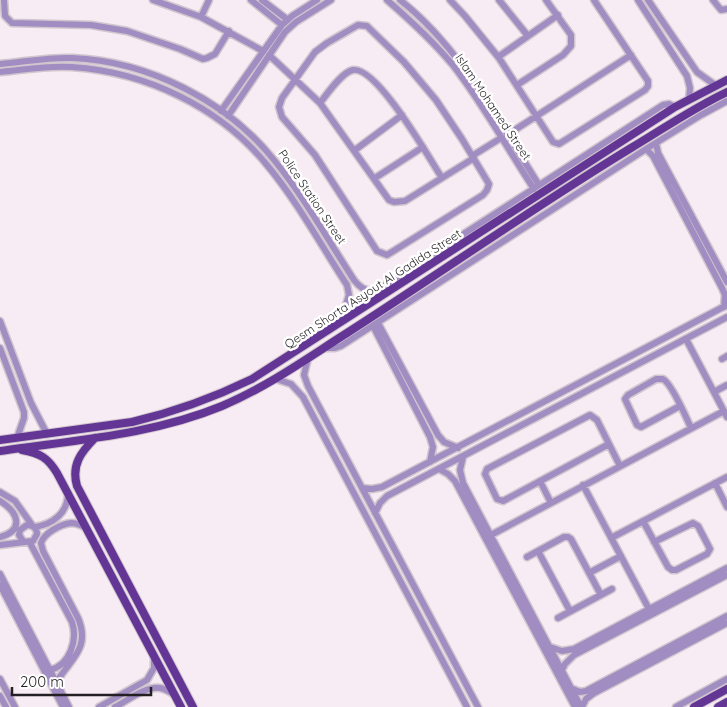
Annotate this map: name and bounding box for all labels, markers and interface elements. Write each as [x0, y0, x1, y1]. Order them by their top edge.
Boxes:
street label: Islam Mohamed Street [452, 51, 535, 163]
street label: Police Station Street [275, 147, 350, 247]
street label: Qesm Shorta Asyout Al Gadida Street [282, 226, 464, 351]
scale bar [12, 664, 151, 696]
text: 200 m [20, 672, 64, 691]

